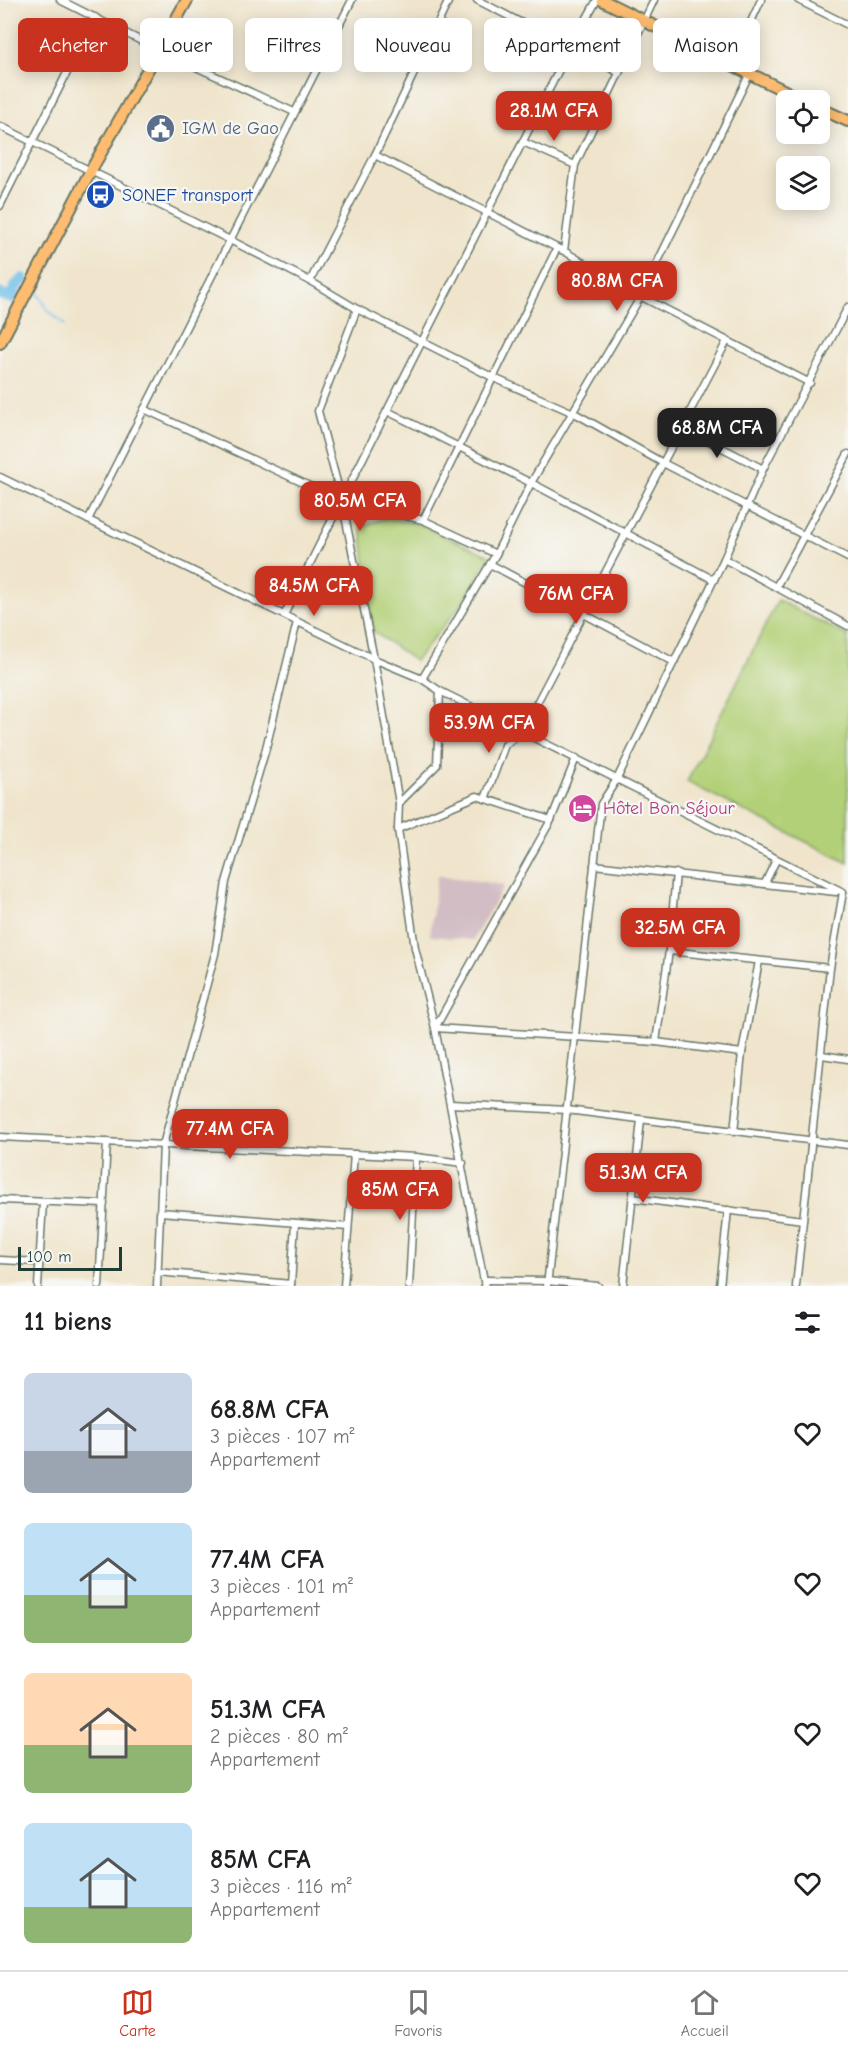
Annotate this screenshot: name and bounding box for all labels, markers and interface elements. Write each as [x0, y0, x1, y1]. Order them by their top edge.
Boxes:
chip: Acheter [18, 18, 128, 72]
chip: Louer [140, 18, 233, 72]
chip: Filtres [245, 18, 342, 72]
chip: Nouveau [354, 18, 472, 72]
chip: Appartement [484, 18, 641, 72]
chip: Maison [653, 18, 760, 72]
map controls [776, 90, 830, 210]
button: locate [776, 90, 830, 144]
pin: 28.1M CFA [485, 91, 623, 142]
text: 28.1M CFA [510, 99, 598, 122]
public building icon: IGM de Gao [145, 112, 177, 144]
place label: IGM de Gao [182, 118, 279, 139]
button: layers [776, 156, 830, 210]
bus stop icon: SONEF transport [85, 179, 117, 211]
place label: SONEF transport [122, 185, 254, 206]
pin: 80.8M CFA [548, 261, 686, 312]
text: 80.8M CFA [571, 269, 663, 292]
pin: 68.8M CFA [648, 408, 786, 459]
text: 68.8M CFA [671, 416, 763, 439]
pin: 80.5M CFA [291, 481, 429, 532]
text: 80.5M CFA [314, 489, 406, 512]
pin: 84.5M CFA [245, 566, 383, 617]
text: 84.5M CFA [269, 574, 359, 597]
pin: 76M CFA [521, 574, 631, 625]
text: 76M CFA [538, 582, 614, 605]
pin: 53.9M CFA [420, 703, 558, 754]
text: 53.9M CFA [443, 711, 535, 734]
hotel icon: Hôtel Bon Séjour [566, 792, 598, 824]
place label: Hôtel Bon Séjour [603, 798, 736, 819]
pin: 32.5M CFA [611, 908, 749, 959]
text: 32.5M CFA [635, 916, 725, 939]
pin: 77.4M CFA [161, 1109, 299, 1160]
text: 77.4M CFA [186, 1117, 274, 1140]
pin: 51.3M CFA [574, 1153, 712, 1204]
text: 51.3M CFA [599, 1161, 687, 1184]
pin: 85M CFA [345, 1170, 455, 1221]
text: 85M CFA [361, 1178, 439, 1201]
scale bar [18, 1244, 122, 1272]
text: 100 m [27, 1248, 71, 1266]
icon: filters [791, 1306, 824, 1339]
text: 11 biens [24, 1307, 112, 1337]
text: 68.8M CFA [210, 1395, 329, 1425]
icon: home [72, 1397, 144, 1469]
icon: heart [791, 1417, 824, 1450]
text: 3 pièces · 107 m² [210, 1425, 355, 1448]
text: Appartement [210, 1448, 320, 1471]
text: 77.4M CFA [210, 1545, 324, 1575]
icon: home [72, 1547, 144, 1619]
icon: heart [791, 1567, 824, 1600]
text: 3 pièces · 101 m² [210, 1575, 353, 1598]
text: Appartement [210, 1598, 320, 1621]
text: 51.3M CFA [210, 1695, 325, 1725]
icon: home [72, 1697, 144, 1769]
icon: heart [791, 1717, 824, 1750]
text: 2 pièces · 80 m² [210, 1725, 348, 1748]
text: Appartement [210, 1748, 320, 1771]
text: 85M CFA [210, 1845, 311, 1875]
icon: home [72, 1847, 144, 1919]
icon: heart [791, 1867, 824, 1900]
text: 3 pièces · 116 m² [210, 1875, 352, 1898]
text: Appartement [210, 1898, 320, 1921]
tab: Carte [119, 1986, 156, 2040]
tab: Favoris [394, 1986, 442, 2040]
tab: Accueil [681, 1986, 729, 2040]

